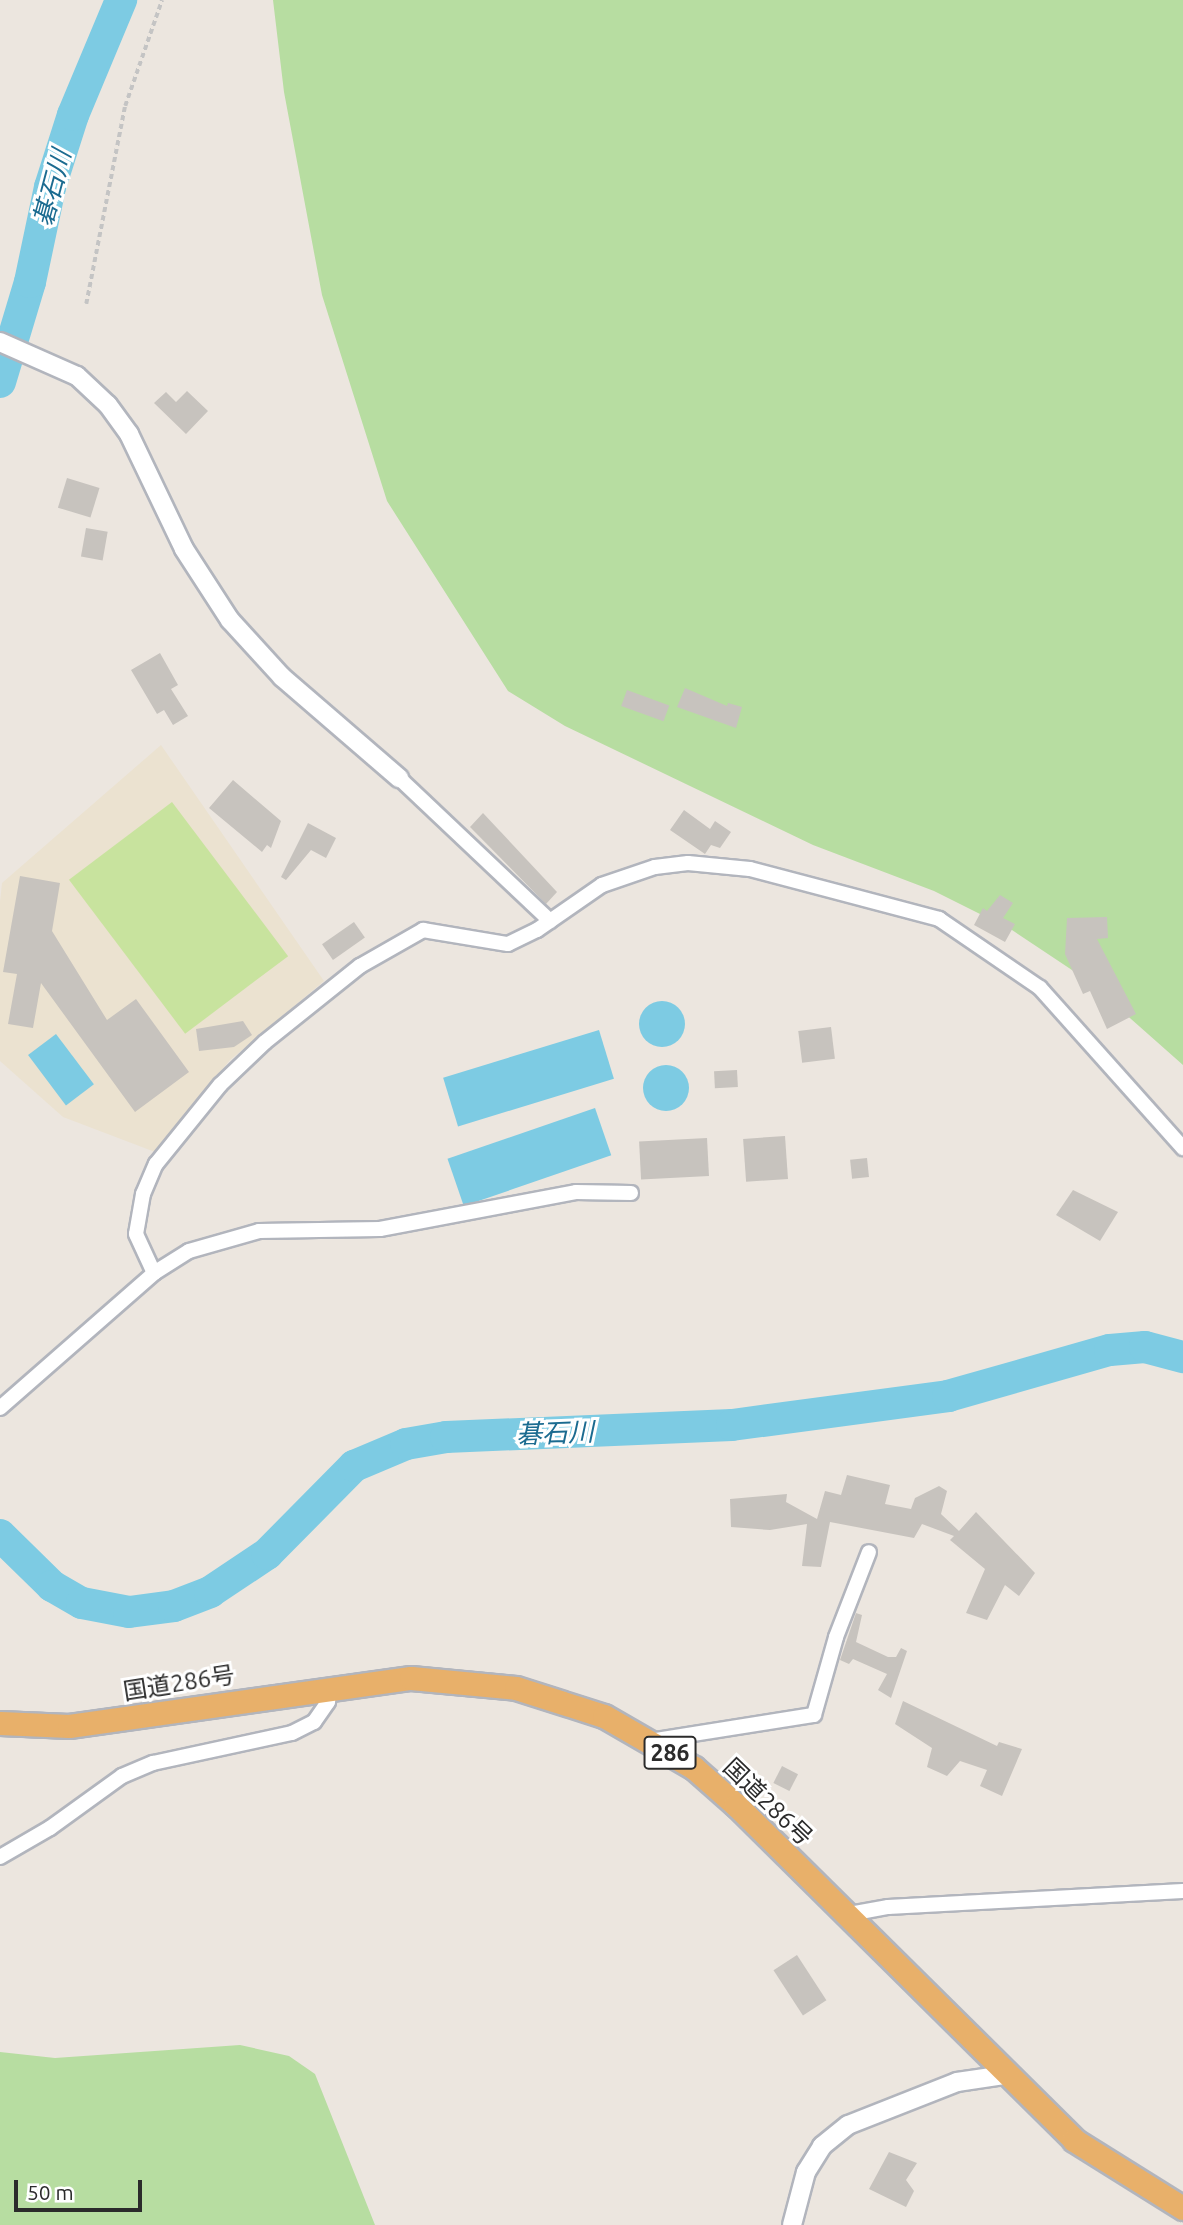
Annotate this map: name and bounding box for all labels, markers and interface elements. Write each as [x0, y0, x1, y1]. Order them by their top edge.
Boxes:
water label: 碁石川 [27, 146, 77, 230]
water label: 碁石川 [515, 1416, 595, 1450]
street label: 国道286号 [121, 1660, 237, 1706]
road number: 286 [642, 1734, 698, 1772]
street label: 国道286号 [717, 1753, 819, 1851]
scale bar [18, 2166, 145, 2210]
text: 50 m [27, 2180, 74, 2204]

